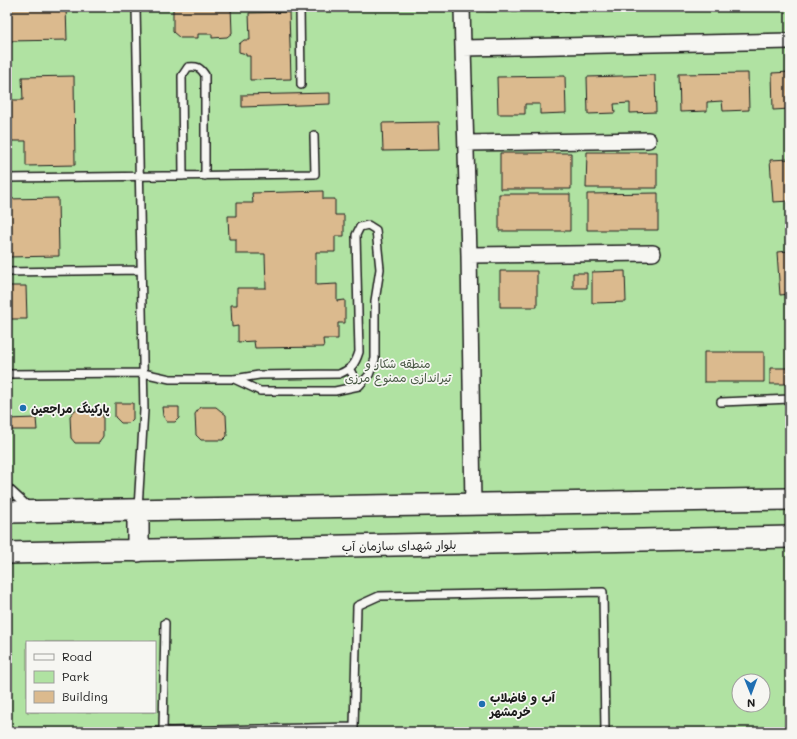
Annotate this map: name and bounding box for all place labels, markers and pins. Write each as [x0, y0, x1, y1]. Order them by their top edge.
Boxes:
place label: پارکینگ مراجعین [31, 400, 110, 417]
marker: پارکینگ مراجعین [18, 403, 28, 413]
place label: آب و فاضلاب خرمشهر [489, 689, 556, 719]
marker: آب و فاضلاب خرمشهر [477, 699, 487, 709]

